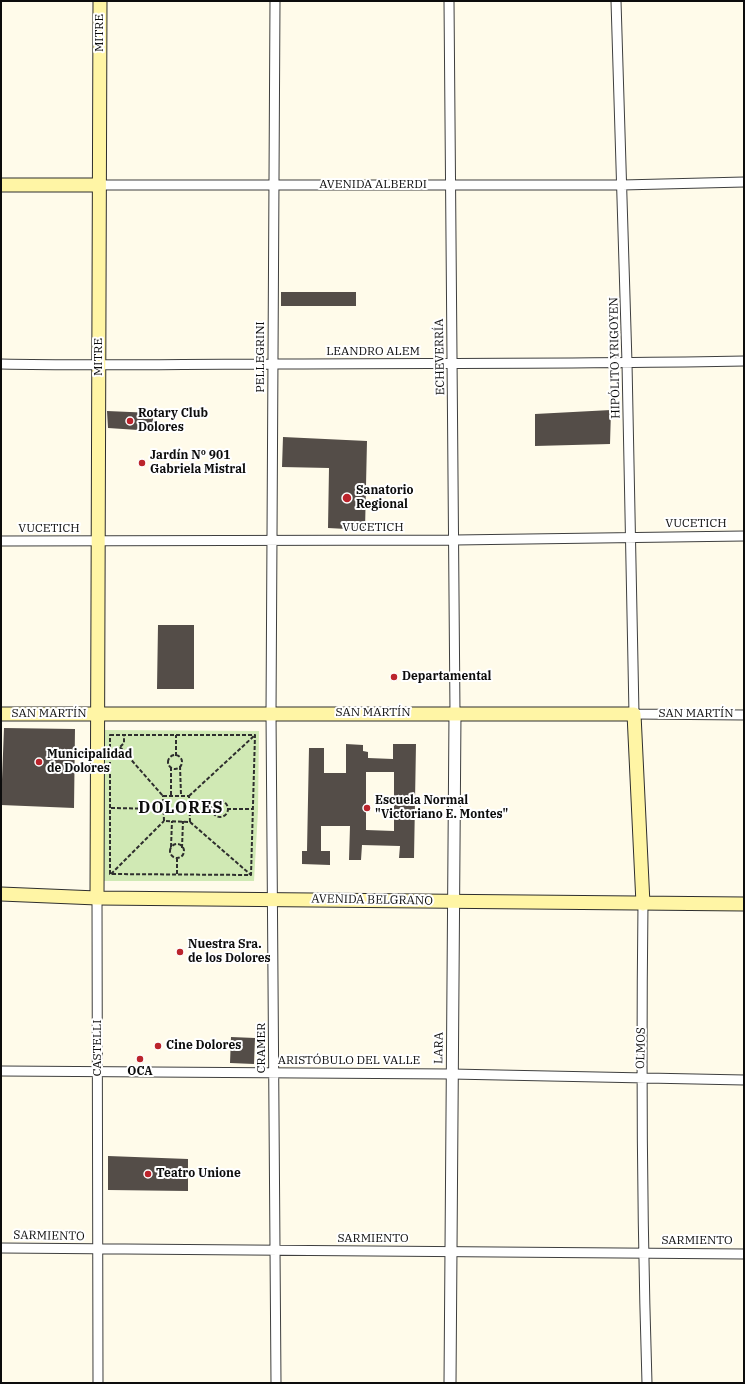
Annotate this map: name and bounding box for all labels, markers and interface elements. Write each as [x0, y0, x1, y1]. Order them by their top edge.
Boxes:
street label: MITRE [93, 14, 107, 52]
street label: AVENIDA ALBERDI [319, 178, 427, 192]
street label: HIPÓLITO YRIGOYEN [607, 297, 623, 419]
street label: ECHEVERRÍA [432, 319, 448, 395]
street label: PELLEGRINI [254, 321, 268, 393]
street label: MITRE [92, 338, 106, 376]
street label: LEANDRO ALEM [326, 345, 420, 359]
place label: Rotary Club Dolores [138, 407, 208, 435]
marker: Rotary Club Dolores [125, 416, 135, 426]
place label: Jardín Nº 901 Gabriela Mistral [150, 449, 246, 477]
marker: Jardín Nº 901 Gabriela Mistral [137, 458, 147, 468]
place label: Sanatorio Regional [356, 484, 414, 512]
marker: Sanatorio Regional [341, 492, 353, 504]
street label: VUCETICH [665, 517, 727, 531]
street label: VUCETICH [342, 521, 404, 535]
street label: VUCETICH [18, 522, 80, 536]
place label: Departamental [402, 670, 491, 684]
marker: Departamental [389, 672, 399, 682]
street label: SAN MARTÍN [335, 706, 411, 720]
street label: SAN MARTÍN [11, 707, 87, 721]
street label: SAN MARTÍN [658, 707, 734, 721]
place label: Municipalidad de Dolores [47, 748, 132, 776]
marker: Municipalidad de Dolores [34, 757, 44, 767]
place label: Escuela Normal "Victoriano E. Montes" [375, 794, 508, 822]
district label: DOLORES [138, 798, 224, 818]
marker: Escuela Normal "Victoriano E. Montes" [362, 803, 372, 813]
street label: AVENIDA BELGRANO [311, 892, 433, 908]
place label: Nuestra Sra. de los Dolores [188, 938, 271, 966]
marker: Nuestra Sra. de los Dolores [175, 947, 185, 957]
street label: CASTELLI [91, 1020, 105, 1076]
street label: CRAMER [255, 1023, 269, 1073]
street label: OLMOS [633, 1027, 649, 1069]
street label: LARA [432, 1032, 446, 1064]
place label: Cine Dolores [166, 1039, 241, 1053]
marker: Cine Dolores [153, 1041, 163, 1051]
marker: OCA [135, 1054, 145, 1064]
street label: ARISTÓBULO DEL VALLE [278, 1054, 420, 1068]
place label: OCA [127, 1065, 153, 1079]
place label: Teatro Unione [156, 1167, 241, 1181]
marker: Teatro Unione [143, 1169, 153, 1179]
street label: SARMIENTO [13, 1228, 85, 1244]
street label: SARMIENTO [337, 1232, 409, 1246]
street label: SARMIENTO [661, 1234, 733, 1248]

